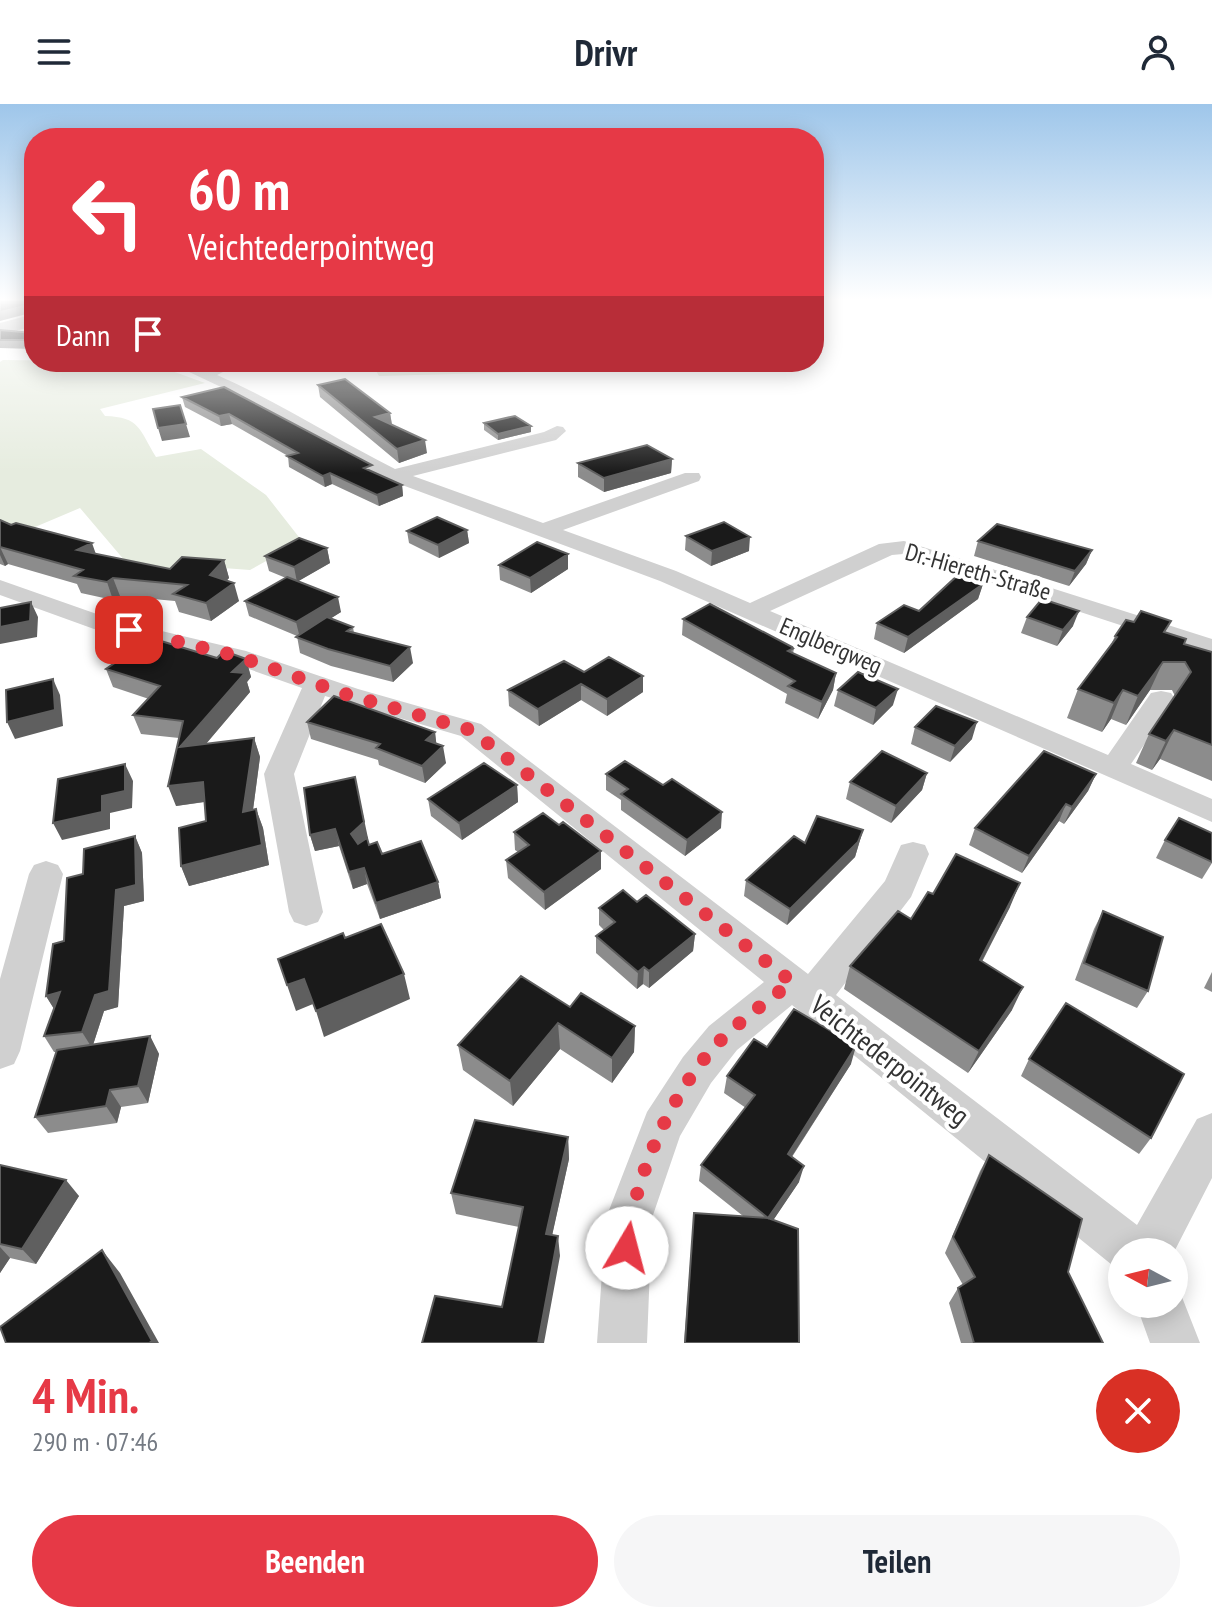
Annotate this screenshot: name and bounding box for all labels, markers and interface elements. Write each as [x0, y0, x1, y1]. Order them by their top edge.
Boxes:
text: Drivr [575, 29, 637, 76]
icon: menu [32, 30, 76, 74]
icon: person [1136, 30, 1180, 74]
text: 60 m [188, 153, 290, 225]
icon: left [56, 160, 160, 264]
text: Veichtederpointweg [188, 223, 435, 270]
icon: arrive [126, 312, 170, 356]
text: Dann [56, 315, 110, 354]
street label: Dr.-Hiereth-Straße [902, 536, 1055, 607]
pin [95, 596, 163, 664]
icon: arrive [107, 608, 151, 652]
street label: Englbergweg [775, 610, 887, 681]
street label: Veichtederpointweg [802, 985, 977, 1133]
position arrow [585, 1206, 669, 1290]
north arrow [1108, 1238, 1188, 1318]
map controls [1108, 1238, 1188, 1318]
text: 4 Min. [32, 1364, 139, 1426]
button: close [1096, 1369, 1180, 1453]
text: 290 m · 07:46 [32, 1425, 158, 1458]
button: Beenden [32, 1515, 598, 1607]
button: Teilen [614, 1515, 1180, 1607]

